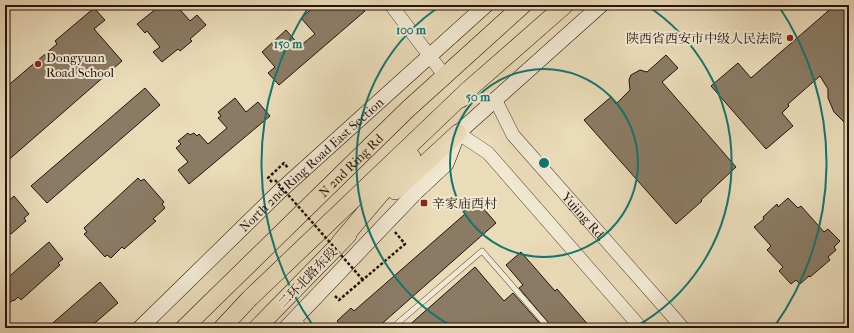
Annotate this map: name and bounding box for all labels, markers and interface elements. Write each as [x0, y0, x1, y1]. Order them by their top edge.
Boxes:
text: 100 m [396, 23, 427, 37]
place label: 陕西省西安市中级人民法院 [626, 31, 782, 46]
marker: 陕西省西安市中级人民法院 [785, 33, 795, 43]
text: 150 m [274, 37, 303, 51]
place label: Dongyuan Road School [46, 50, 114, 80]
marker: Dongyuan Road School [33, 59, 43, 69]
text: 50 m [466, 90, 491, 104]
street label: North 2nd Ring Road East Section [236, 94, 387, 235]
street label: N 2nd Ring Rd [316, 130, 387, 200]
centre of rings [537, 156, 551, 170]
street label: Yujing Rd. [558, 188, 609, 243]
place label: 辛家庙西村 [432, 196, 497, 211]
marker: 辛家庙西村 [419, 198, 429, 208]
street label: 二环北路东段 [275, 244, 340, 311]

